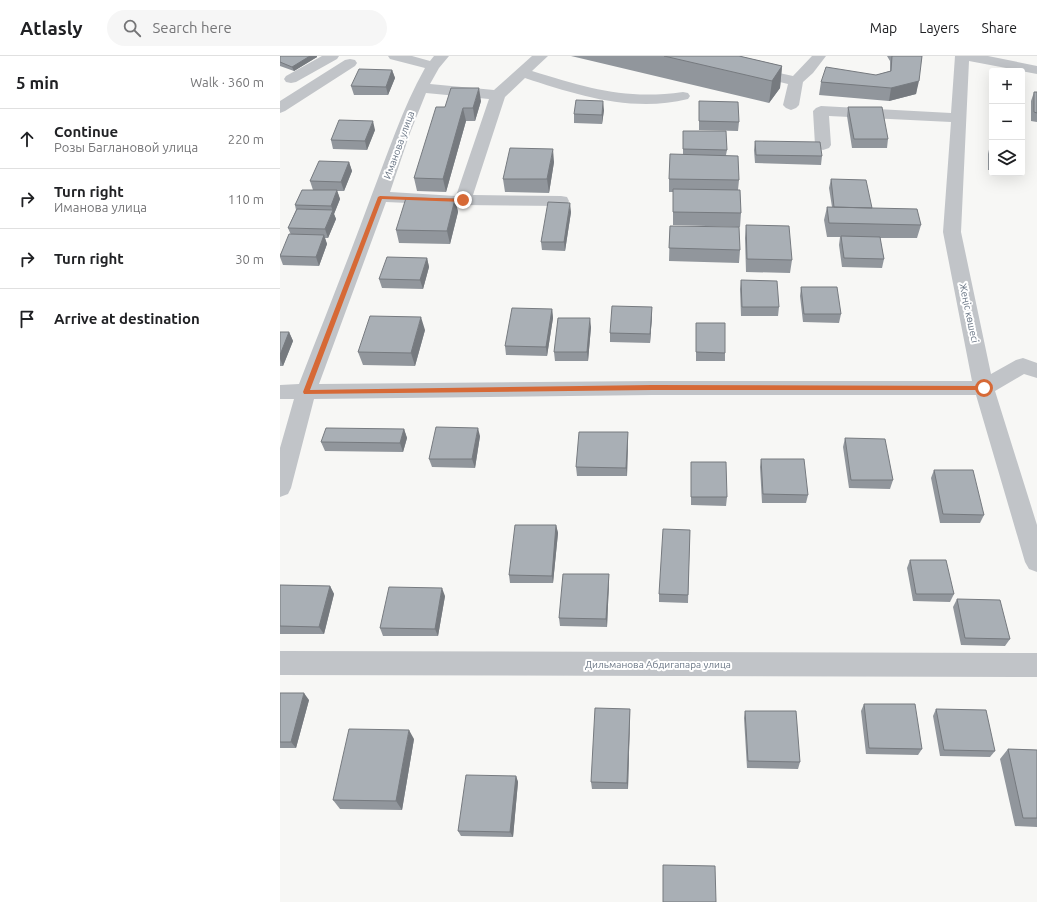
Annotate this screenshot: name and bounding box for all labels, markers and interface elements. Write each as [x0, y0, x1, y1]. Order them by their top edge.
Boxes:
search box [107, 10, 387, 46]
text: Atlasly [20, 17, 83, 39]
icon: search [121, 17, 143, 39]
text: Search here [153, 19, 232, 36]
text: Map [870, 20, 897, 36]
text: Layers [919, 20, 959, 36]
text: Share [981, 20, 1017, 36]
map controls [989, 68, 1025, 176]
button: + [989, 68, 1025, 104]
text: 5 min [16, 73, 59, 92]
text: Walk · 360 m [190, 75, 264, 89]
button: − [989, 104, 1025, 140]
street label: Иманова улица [382, 109, 416, 181]
text: Continue [54, 123, 118, 140]
icon: ahead [16, 128, 38, 150]
text: 220 m [228, 132, 264, 146]
text: Розы Баглановой улица [54, 140, 198, 154]
button: layers [989, 140, 1025, 176]
text: Turn right [54, 183, 124, 200]
icon: right [16, 188, 38, 210]
route end [454, 191, 472, 209]
text: 110 m [228, 192, 264, 206]
text: Иманова улица [54, 200, 147, 214]
icon: right [16, 248, 38, 270]
text: Turn right [54, 250, 124, 267]
text: 30 m [235, 252, 264, 266]
street label: Жеңіс көшесі [957, 282, 981, 344]
icon: arrive [16, 308, 38, 330]
text: Arrive at destination [54, 310, 200, 327]
route start [975, 379, 993, 397]
street label: Дильманова Абдигапара улица [585, 659, 731, 670]

